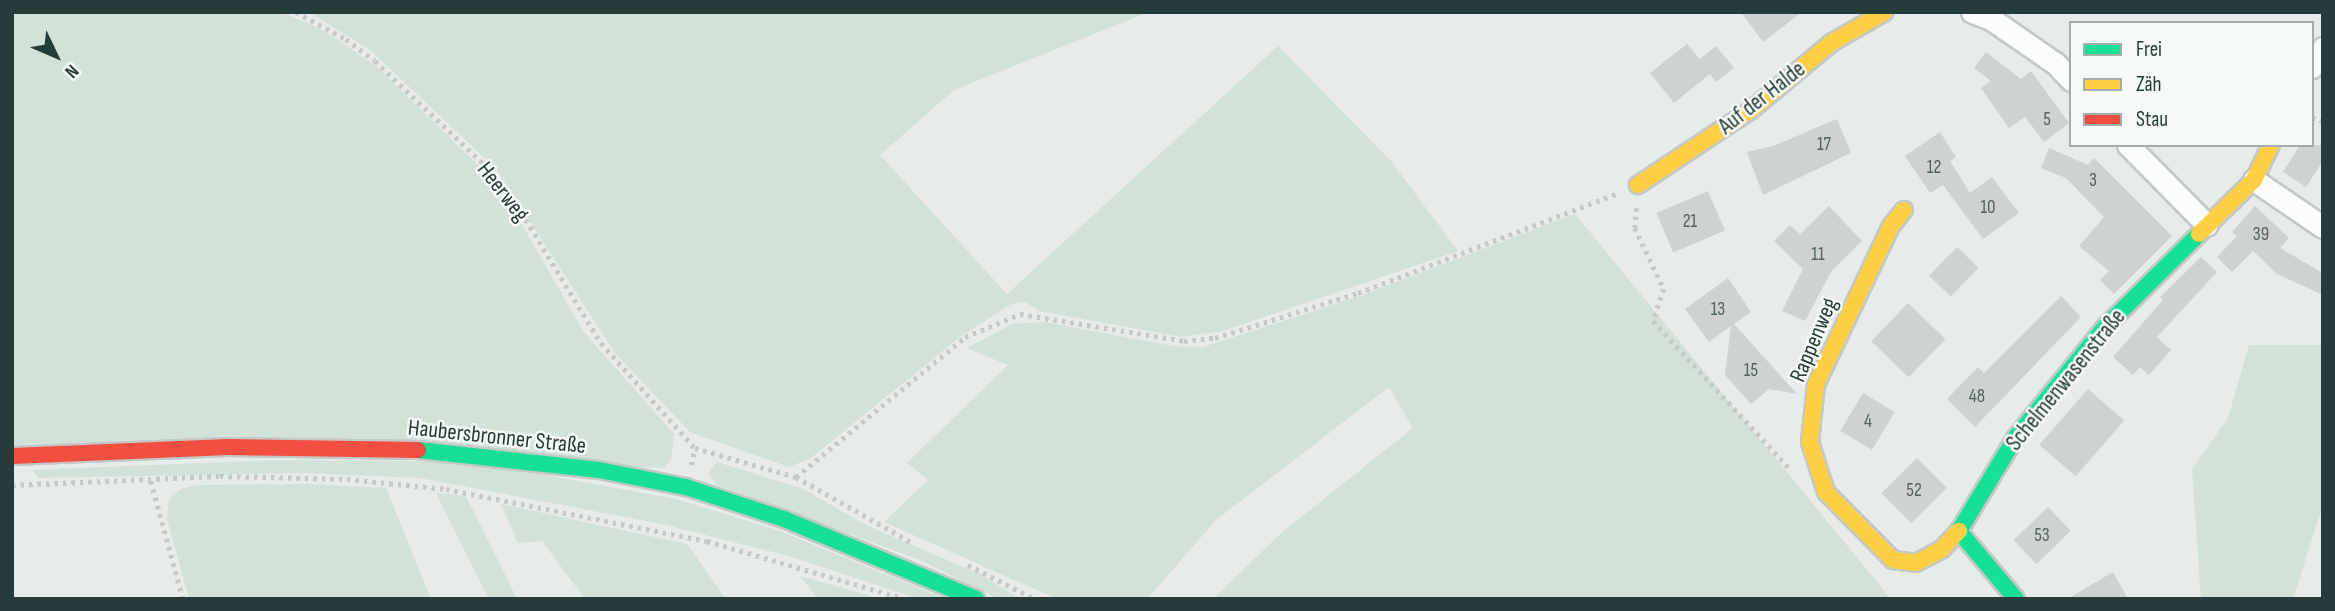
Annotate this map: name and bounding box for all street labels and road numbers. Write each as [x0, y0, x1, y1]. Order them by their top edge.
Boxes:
street label: Auf der Halde [1713, 56, 1811, 140]
street label: Heerweg [471, 157, 535, 227]
street label: Rappenweg [1784, 294, 1844, 386]
street label: Schelmenwasenstraße [2000, 304, 2132, 456]
street label: Haubersbronner Straße [407, 414, 587, 460]

